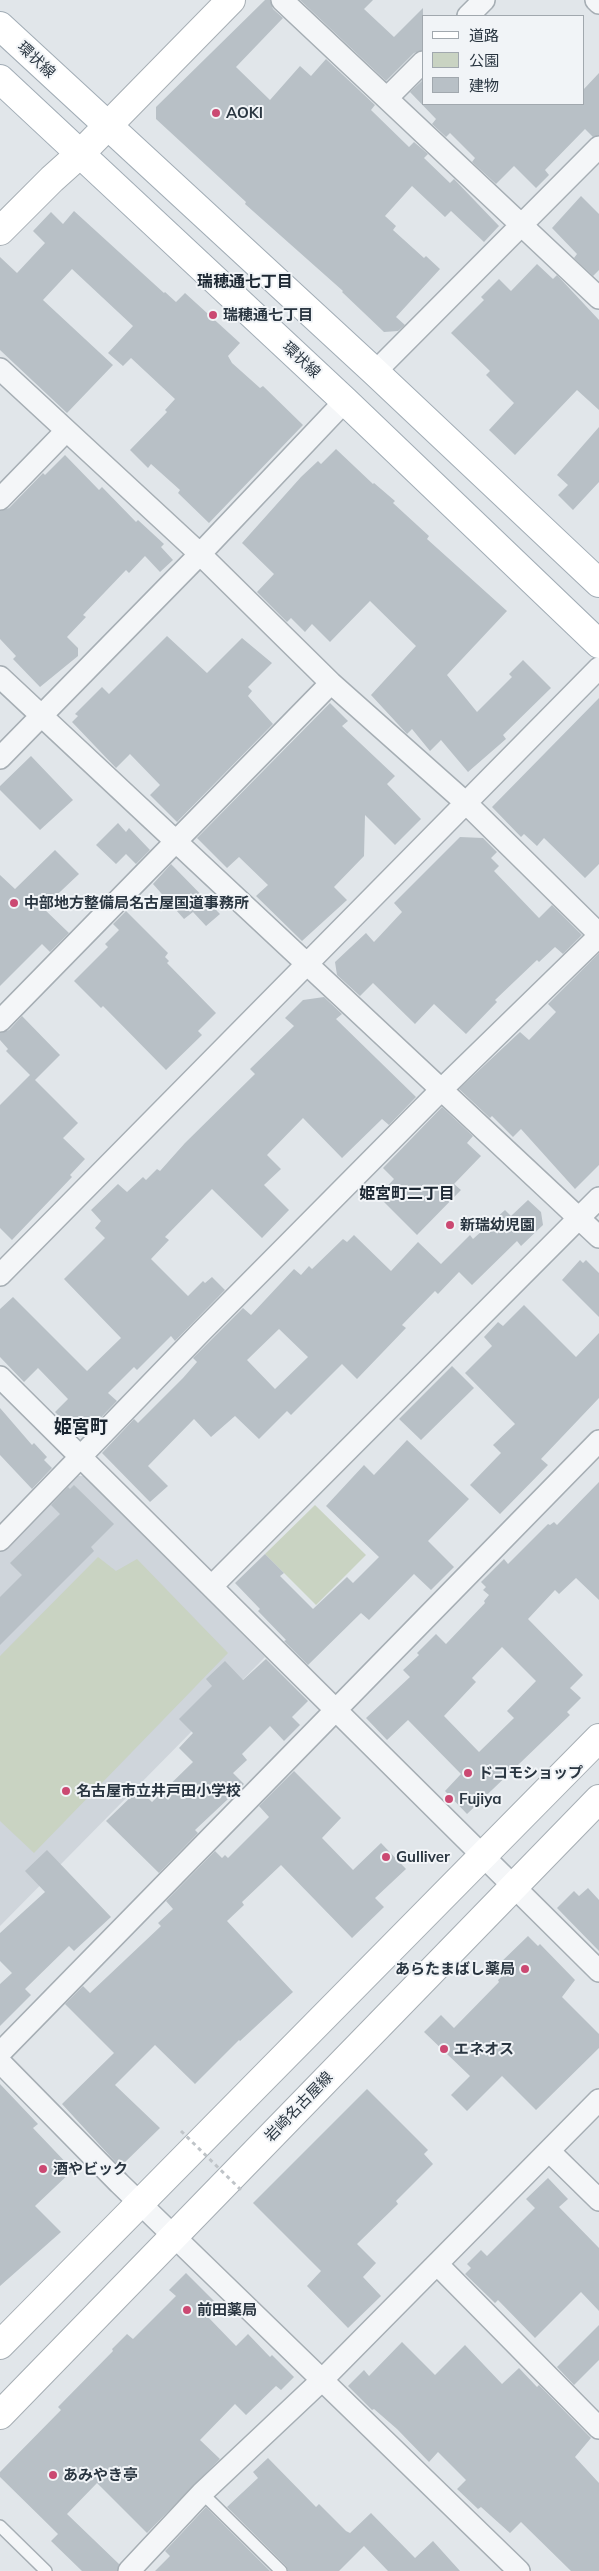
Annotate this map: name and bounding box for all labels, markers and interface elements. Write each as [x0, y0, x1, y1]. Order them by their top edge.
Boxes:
legend [422, 15, 584, 105]
text: 道路 [469, 26, 499, 45]
street label: 環状線 [13, 38, 59, 82]
text: 公園 [469, 51, 499, 70]
text: 建物 [469, 76, 499, 95]
place label: AOKI [226, 104, 263, 122]
marker: AOKI [210, 107, 222, 119]
district label: 瑞穂通七丁目 [197, 272, 293, 292]
place label: 瑞穂通七丁目 [223, 306, 313, 324]
marker: 瑞穂通七丁目 [207, 309, 219, 321]
street label: 環状線 [278, 338, 324, 382]
place label: 中部地方整備局名古屋国道事務所 [24, 894, 249, 912]
marker: 中部地方整備局名古屋国道事務所 [8, 897, 20, 909]
district label: 姫宮町二丁目 [359, 1184, 455, 1204]
place label: 新瑞幼児園 [460, 1216, 535, 1234]
marker: 新瑞幼児園 [444, 1219, 456, 1231]
district label: 姫宮町 [54, 1417, 108, 1439]
place label: ドコモショップ [478, 1764, 583, 1782]
marker: ドコモショップ [462, 1767, 474, 1779]
place label: 名古屋市立井戸田小学校 [76, 1782, 241, 1800]
marker: 名古屋市立井戸田小学校 [60, 1785, 72, 1797]
place label: Fujiya [459, 1790, 501, 1808]
marker: Fujiya [443, 1793, 455, 1805]
place label: Gulliver [396, 1848, 450, 1866]
marker: Gulliver [380, 1851, 392, 1863]
place label: あらたまばし薬局 [395, 1960, 515, 1978]
marker: あらたまばし薬局 [519, 1963, 531, 1975]
place label: エネオス [454, 2040, 514, 2058]
marker: エネオス [438, 2043, 450, 2055]
street label: 岩崎名古屋線 [261, 2068, 337, 2146]
place label: 酒やビック [53, 2160, 128, 2178]
marker: 酒やビック [37, 2163, 49, 2175]
place label: 前田薬局 [197, 2301, 257, 2319]
marker: 前田薬局 [181, 2304, 193, 2316]
place label: あみやき亭 [63, 2466, 138, 2484]
marker: あみやき亭 [47, 2469, 59, 2481]

